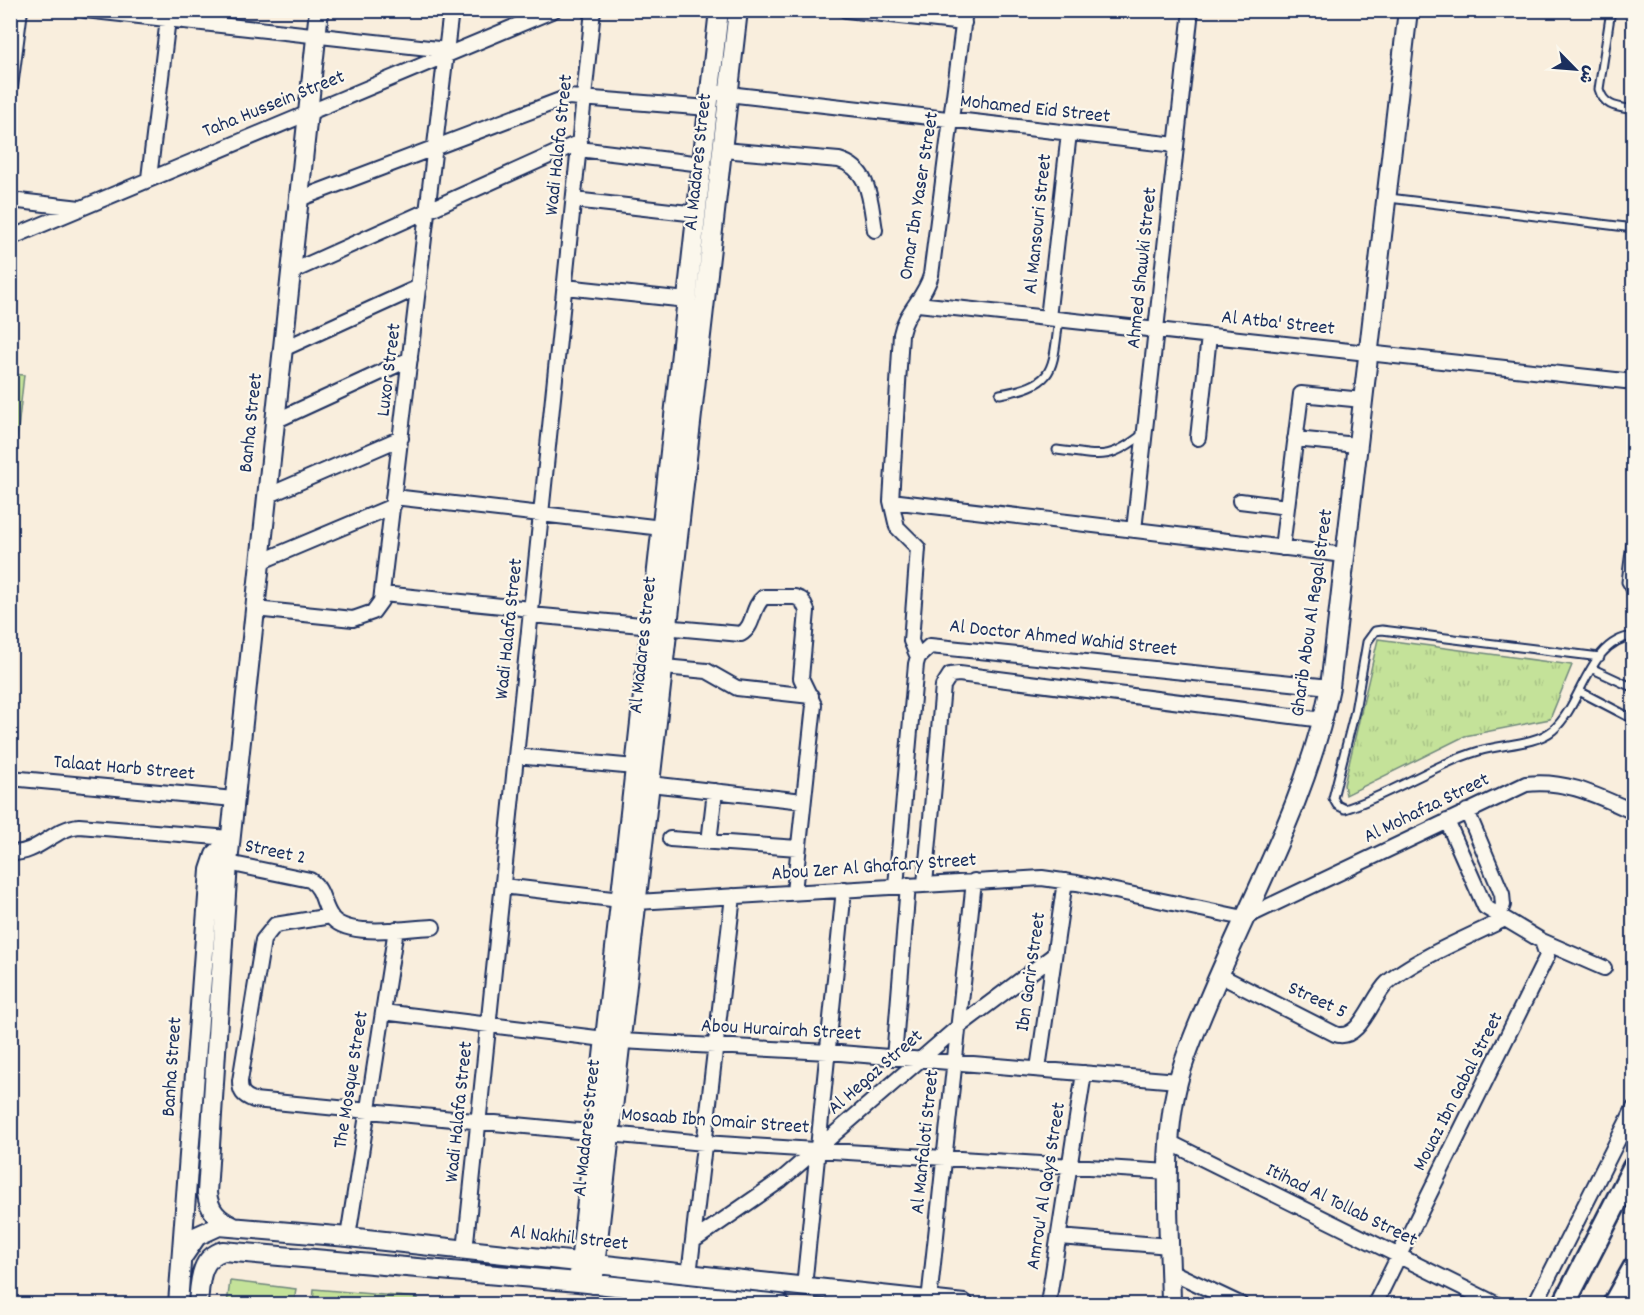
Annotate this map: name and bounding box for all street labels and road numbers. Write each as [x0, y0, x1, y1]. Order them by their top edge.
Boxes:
street label: Taha Hussein Street [199, 64, 349, 146]
street label: Wadi Halafa Street [539, 73, 581, 217]
street label: Mohamed Eid Street [958, 88, 1112, 132]
street label: Al Madares Street [678, 92, 720, 232]
street label: Omar Ibn Yaser Street [893, 110, 947, 282]
street label: Al Mansouri Street [1018, 153, 1060, 295]
street label: Ahmed Shawki Street [1121, 186, 1165, 350]
street label: Al Atba' Street [1220, 304, 1336, 344]
street label: Luxor Street [370, 322, 410, 418]
street label: Banha Street [233, 372, 271, 474]
street label: Gharib Abou Al Regal Street [1285, 507, 1341, 719]
street label: Wadi Halafa Street [489, 557, 531, 701]
street label: Al Madares Street [623, 575, 665, 715]
street label: Al Doctor Ahmed Wahid Street [948, 613, 1178, 665]
street label: Talaat Harb Street [52, 749, 196, 789]
street label: Al Mohafza Street [1359, 766, 1495, 852]
street label: Street 2 [242, 833, 308, 873]
street label: Abou Zer Al Ghafary Street [771, 847, 977, 889]
street label: Ibn Garir Street [1010, 911, 1054, 1033]
street label: Street 5 [1283, 975, 1351, 1027]
street label: Mouaz Ibn Gabal Street [1407, 1008, 1511, 1176]
street label: The Mosque Street [327, 1009, 377, 1151]
street label: Abou Hurairah Street [700, 1013, 862, 1049]
street label: Banha Street [156, 1016, 190, 1118]
street label: Al Hegaz Street [822, 1024, 930, 1122]
street label: Wadi Halafa Street [439, 1040, 481, 1184]
street label: Al Madares Street [567, 1058, 609, 1198]
street label: Al Manfaloti Street [905, 1068, 947, 1216]
street label: Amrou' Al Qays Street [1020, 1100, 1074, 1272]
street label: Mosaab Ibn Omair Street [620, 1101, 810, 1143]
street label: Itihad Al Tollab Street [1260, 1157, 1422, 1255]
street label: Al Nakhil Street [509, 1219, 629, 1259]

